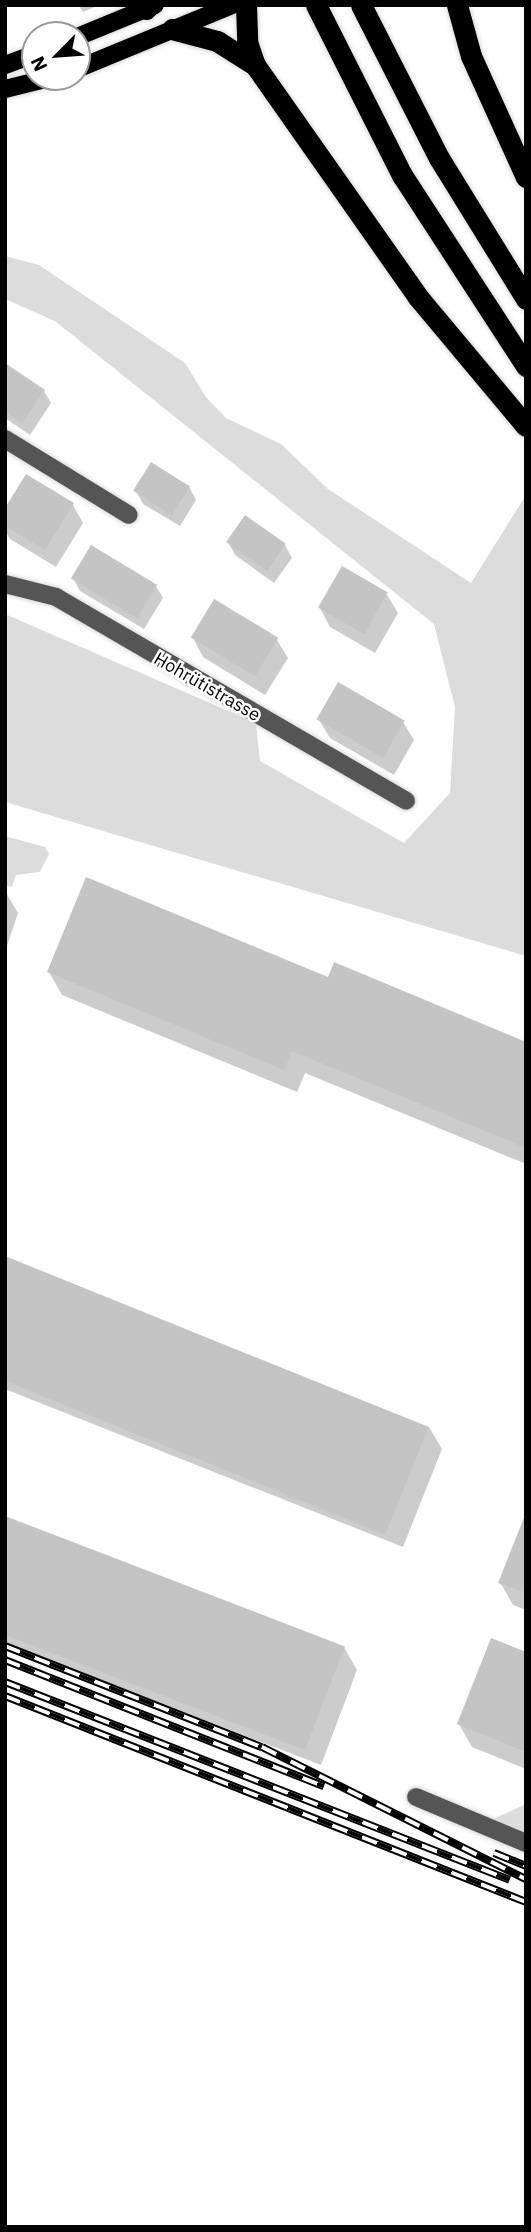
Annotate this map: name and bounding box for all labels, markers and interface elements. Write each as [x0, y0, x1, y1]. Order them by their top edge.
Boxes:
north arrow [21, 21, 91, 91]
text: N [25, 53, 53, 75]
street label: Hohrütistrasse [150, 648, 264, 726]

